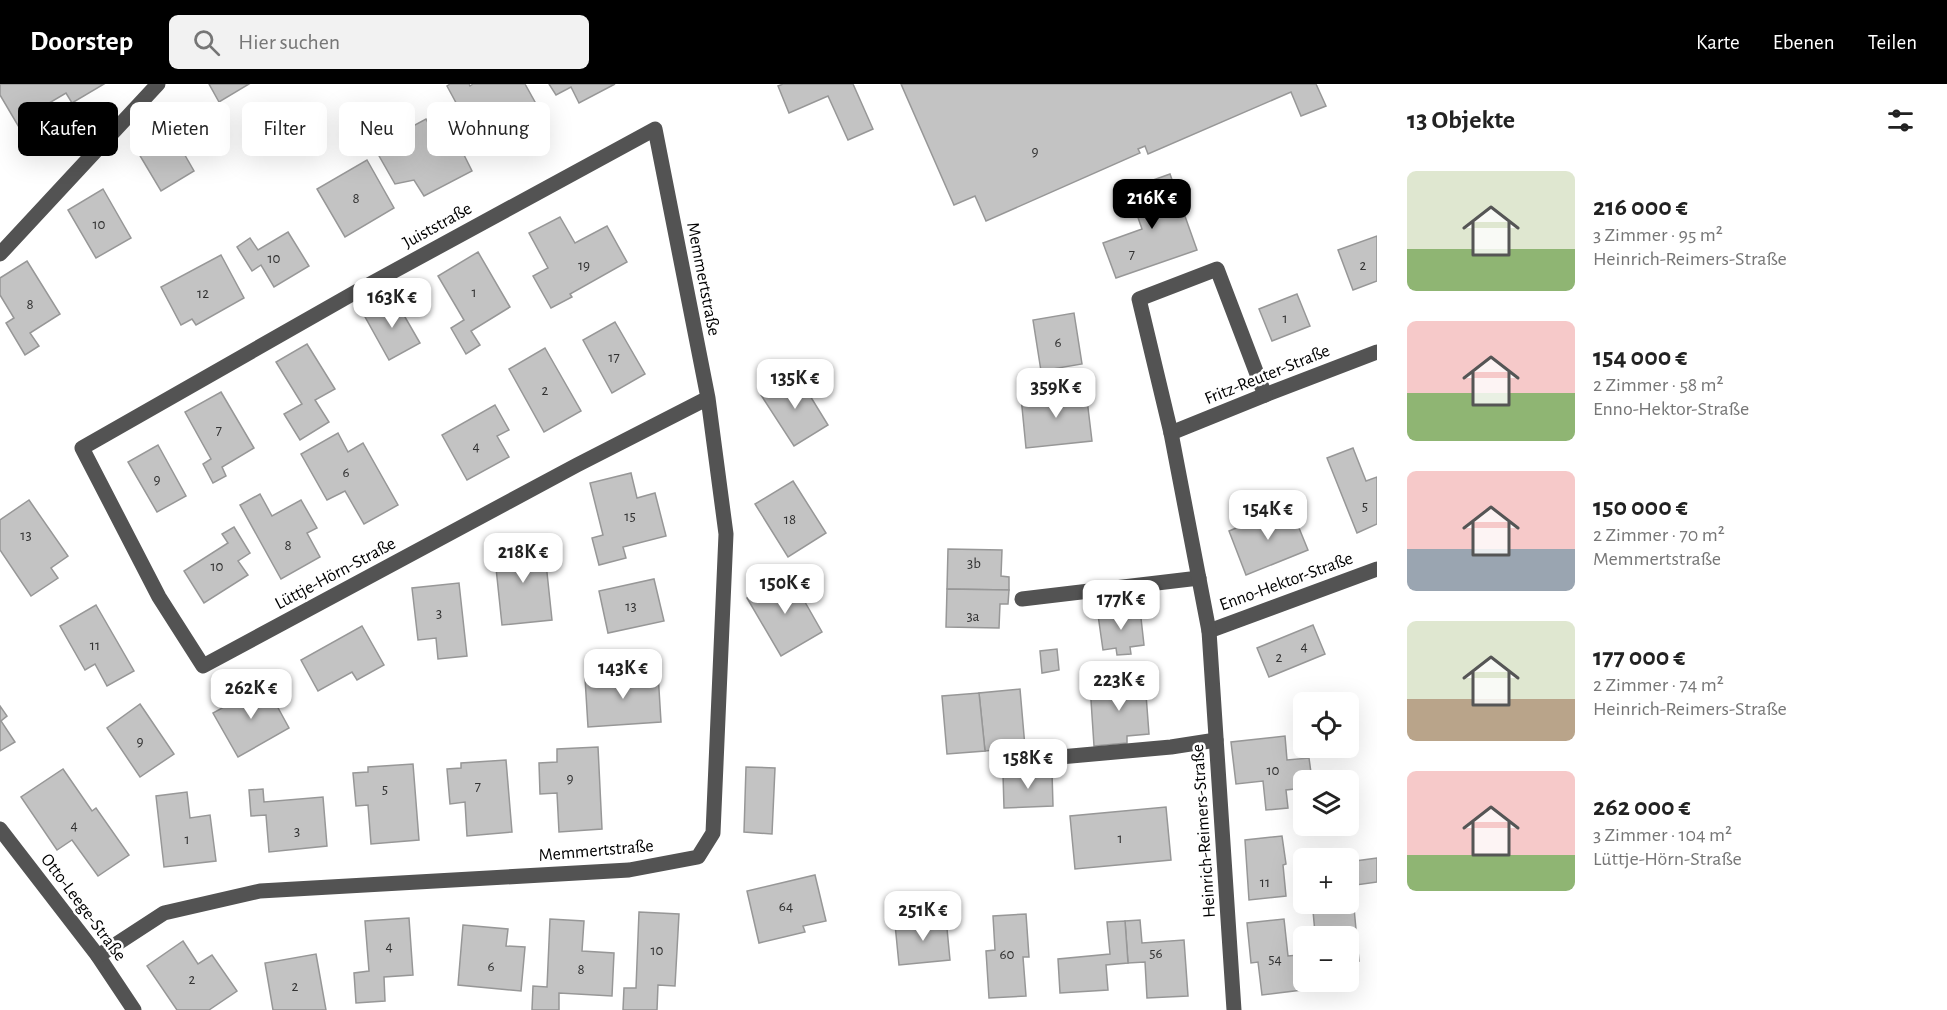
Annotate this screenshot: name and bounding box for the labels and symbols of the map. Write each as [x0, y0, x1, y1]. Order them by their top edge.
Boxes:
house number: 9 [1031, 144, 1039, 159]
pin: 216K € [1103, 179, 1201, 230]
house number: 8 [352, 191, 360, 206]
street label: Juiststraße [400, 200, 475, 252]
house number: 10 [92, 217, 106, 232]
street label: Memmertstraße [683, 221, 723, 337]
house number: 7 [1129, 247, 1135, 262]
house number: 10 [267, 251, 281, 266]
house number: 19 [578, 258, 590, 273]
house number: 2 [1360, 258, 1367, 273]
pin: 163K € [343, 278, 441, 329]
house number: 1 [471, 285, 477, 300]
house number: 12 [197, 286, 209, 301]
house number: 8 [26, 297, 34, 312]
house number: 1 [1282, 311, 1288, 326]
house number: 6 [1054, 335, 1062, 350]
street label: Fritz-Reuter-Straße [1202, 342, 1333, 408]
house number: 17 [608, 350, 620, 365]
pin: 135K € [746, 359, 844, 410]
pin: 359K € [1007, 368, 1105, 419]
house number: 2 [542, 383, 549, 398]
house number: 7 [216, 423, 222, 438]
house number: 4 [472, 439, 480, 454]
house number: 6 [342, 465, 350, 480]
house number: 9 [153, 472, 161, 487]
pin: 154K € [1219, 490, 1317, 541]
house number: 5 [1362, 499, 1368, 514]
house number: 15 [624, 509, 636, 524]
house number: 18 [784, 512, 796, 527]
house number: 13 [20, 528, 32, 543]
pin: 218K € [474, 533, 572, 584]
street label: Lüttje-Hörn-Straße [272, 535, 399, 613]
house number: 8 [284, 538, 292, 553]
street label: Enno-Hektor-Straße [1217, 549, 1355, 614]
house number: 3b [967, 556, 981, 571]
house number: 10 [210, 559, 224, 574]
pin: 150K € [736, 564, 834, 615]
pin: 177K € [1072, 580, 1170, 631]
house number: 13 [625, 599, 637, 614]
house number: 3 [436, 606, 442, 621]
house number: 3a [966, 609, 980, 624]
house number: 11 [90, 638, 100, 653]
house number: 4 [1300, 639, 1308, 654]
pin: 143K € [574, 649, 672, 700]
house number: 2 [1276, 650, 1283, 665]
pin: 223K € [1070, 661, 1168, 712]
pin: 262K € [202, 669, 300, 720]
house number: 9 [136, 734, 144, 749]
pin: 158K € [979, 739, 1077, 790]
street label: Heinrich-Reimers-Straße [1189, 743, 1219, 919]
house number: 10 [1266, 763, 1280, 778]
house number: 9 [566, 771, 574, 786]
house number: 7 [475, 779, 481, 794]
house number: 5 [382, 782, 388, 797]
house number: 4 [70, 818, 78, 833]
house number: 3 [294, 824, 300, 839]
house number: 1 [1117, 831, 1123, 846]
house number: 1 [184, 832, 190, 847]
street label: Memmertstraße [538, 837, 654, 865]
street label: Otto-Leege-Straße [37, 851, 129, 965]
house number: 11 [1260, 875, 1270, 890]
pin: 251K € [874, 891, 972, 942]
house number: 64 [779, 899, 793, 914]
house number: 4 [385, 939, 393, 954]
house number: 10 [650, 943, 664, 958]
house number: 56 [1149, 946, 1163, 961]
house number: 60 [1000, 947, 1015, 962]
house number: 54 [1268, 952, 1282, 967]
house number: 6 [487, 959, 495, 974]
house number: 8 [577, 962, 585, 977]
house number: 2 [189, 972, 196, 987]
house number: 2 [292, 979, 299, 994]

